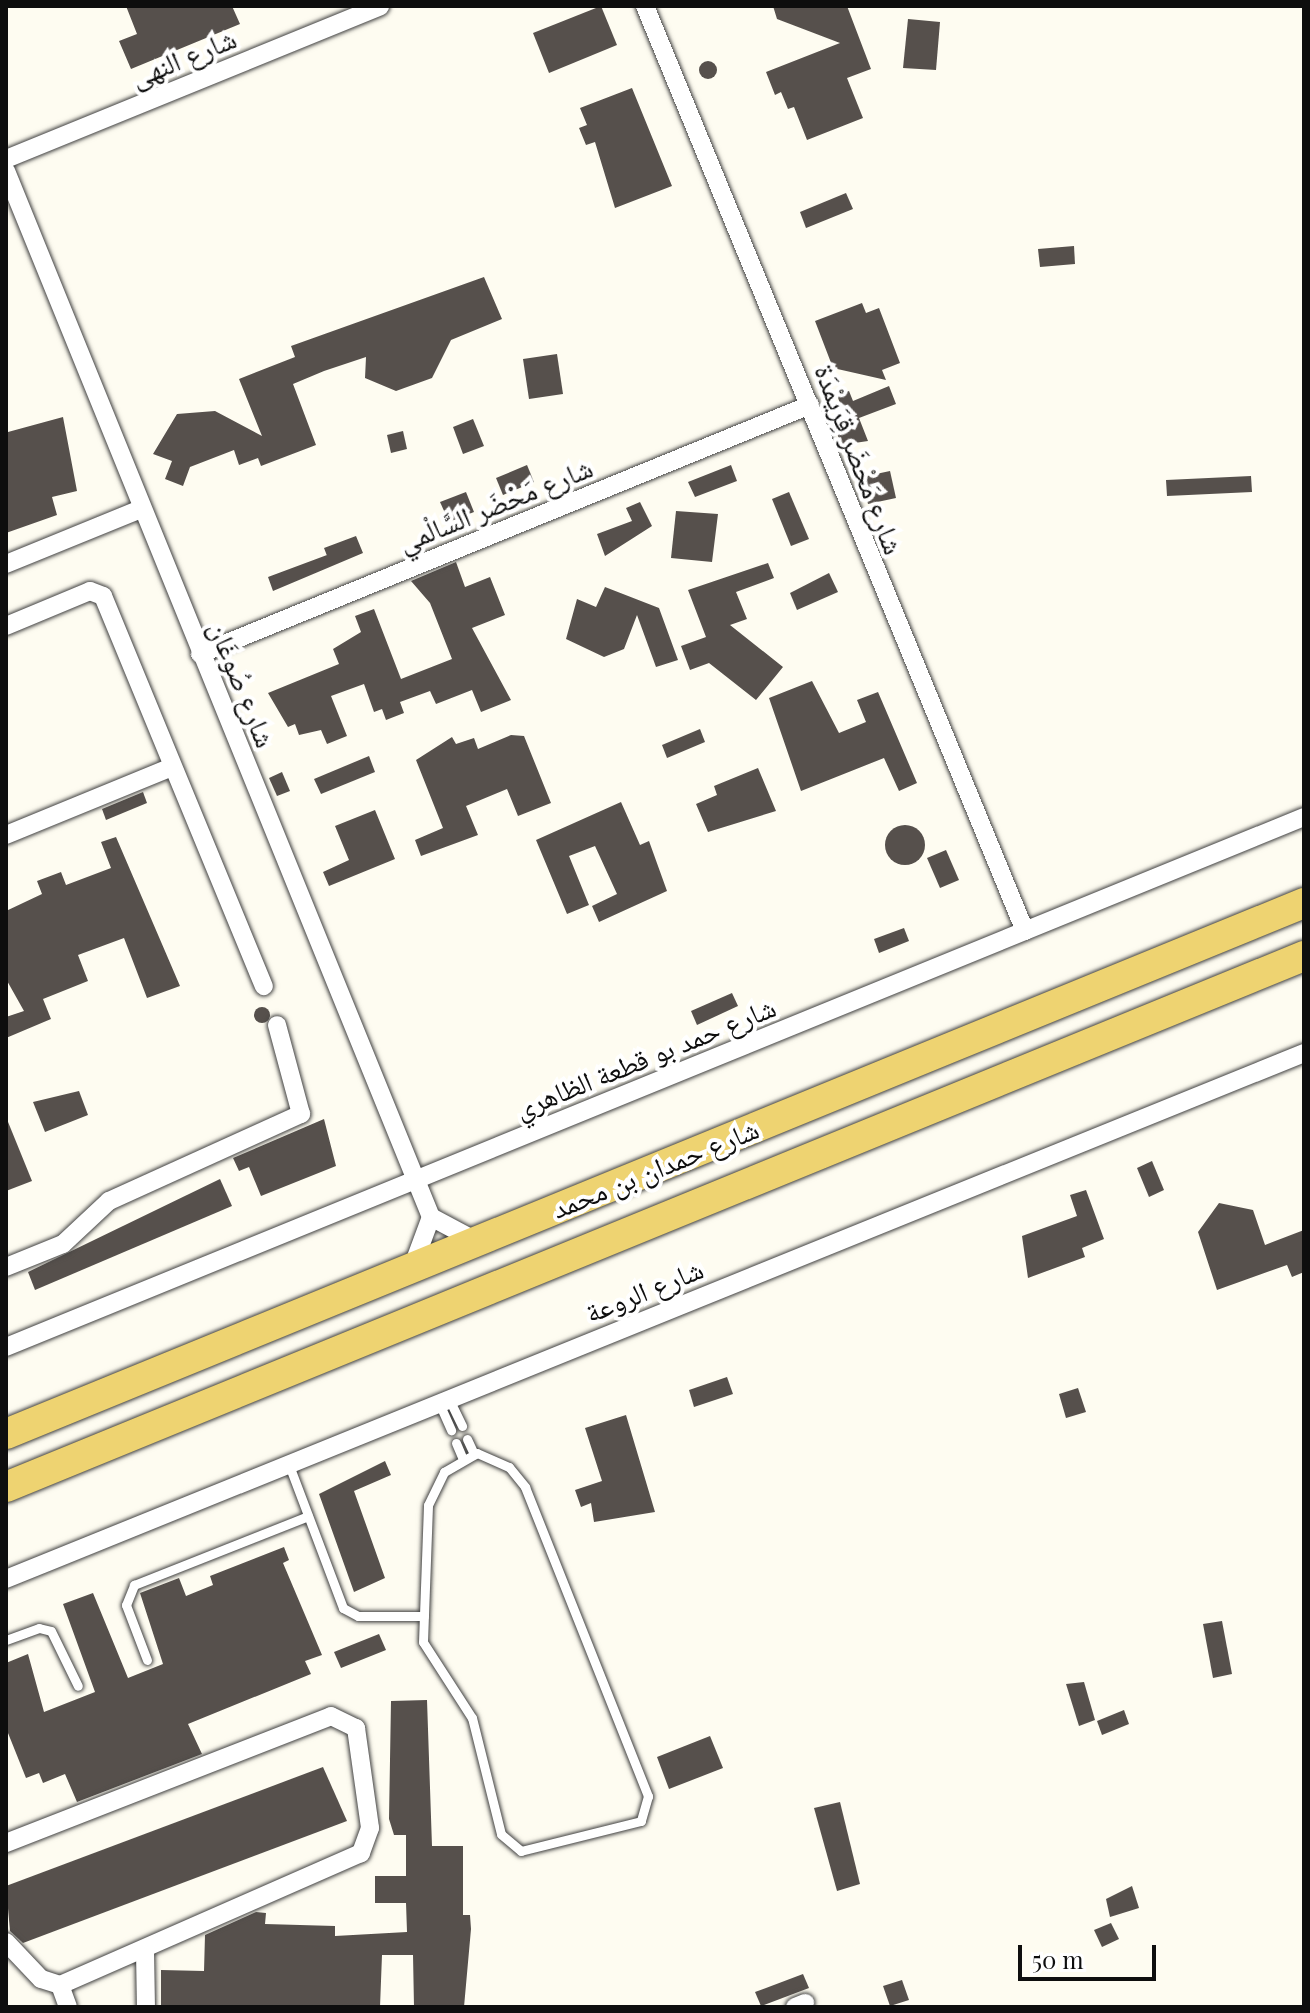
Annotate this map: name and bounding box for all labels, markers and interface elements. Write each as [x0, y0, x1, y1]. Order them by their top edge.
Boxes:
street label: شارع النهى [125, 21, 241, 93]
street label: شارع مَحْضَر قِرَيمْدَة [808, 359, 912, 559]
street label: شارع مَحْضَر السَّالْمي [393, 450, 597, 558]
street label: شارع صُوغَان [203, 616, 283, 752]
street label: شارع حمد بو قطعة الظاهري [510, 989, 780, 1125]
street label: شارع حمدان بن محمد [547, 1111, 763, 1225]
street label: شارع الروعة [580, 1251, 708, 1329]
scale bar [1022, 1929, 1160, 1979]
text: 50 m [1032, 1943, 1084, 1975]

